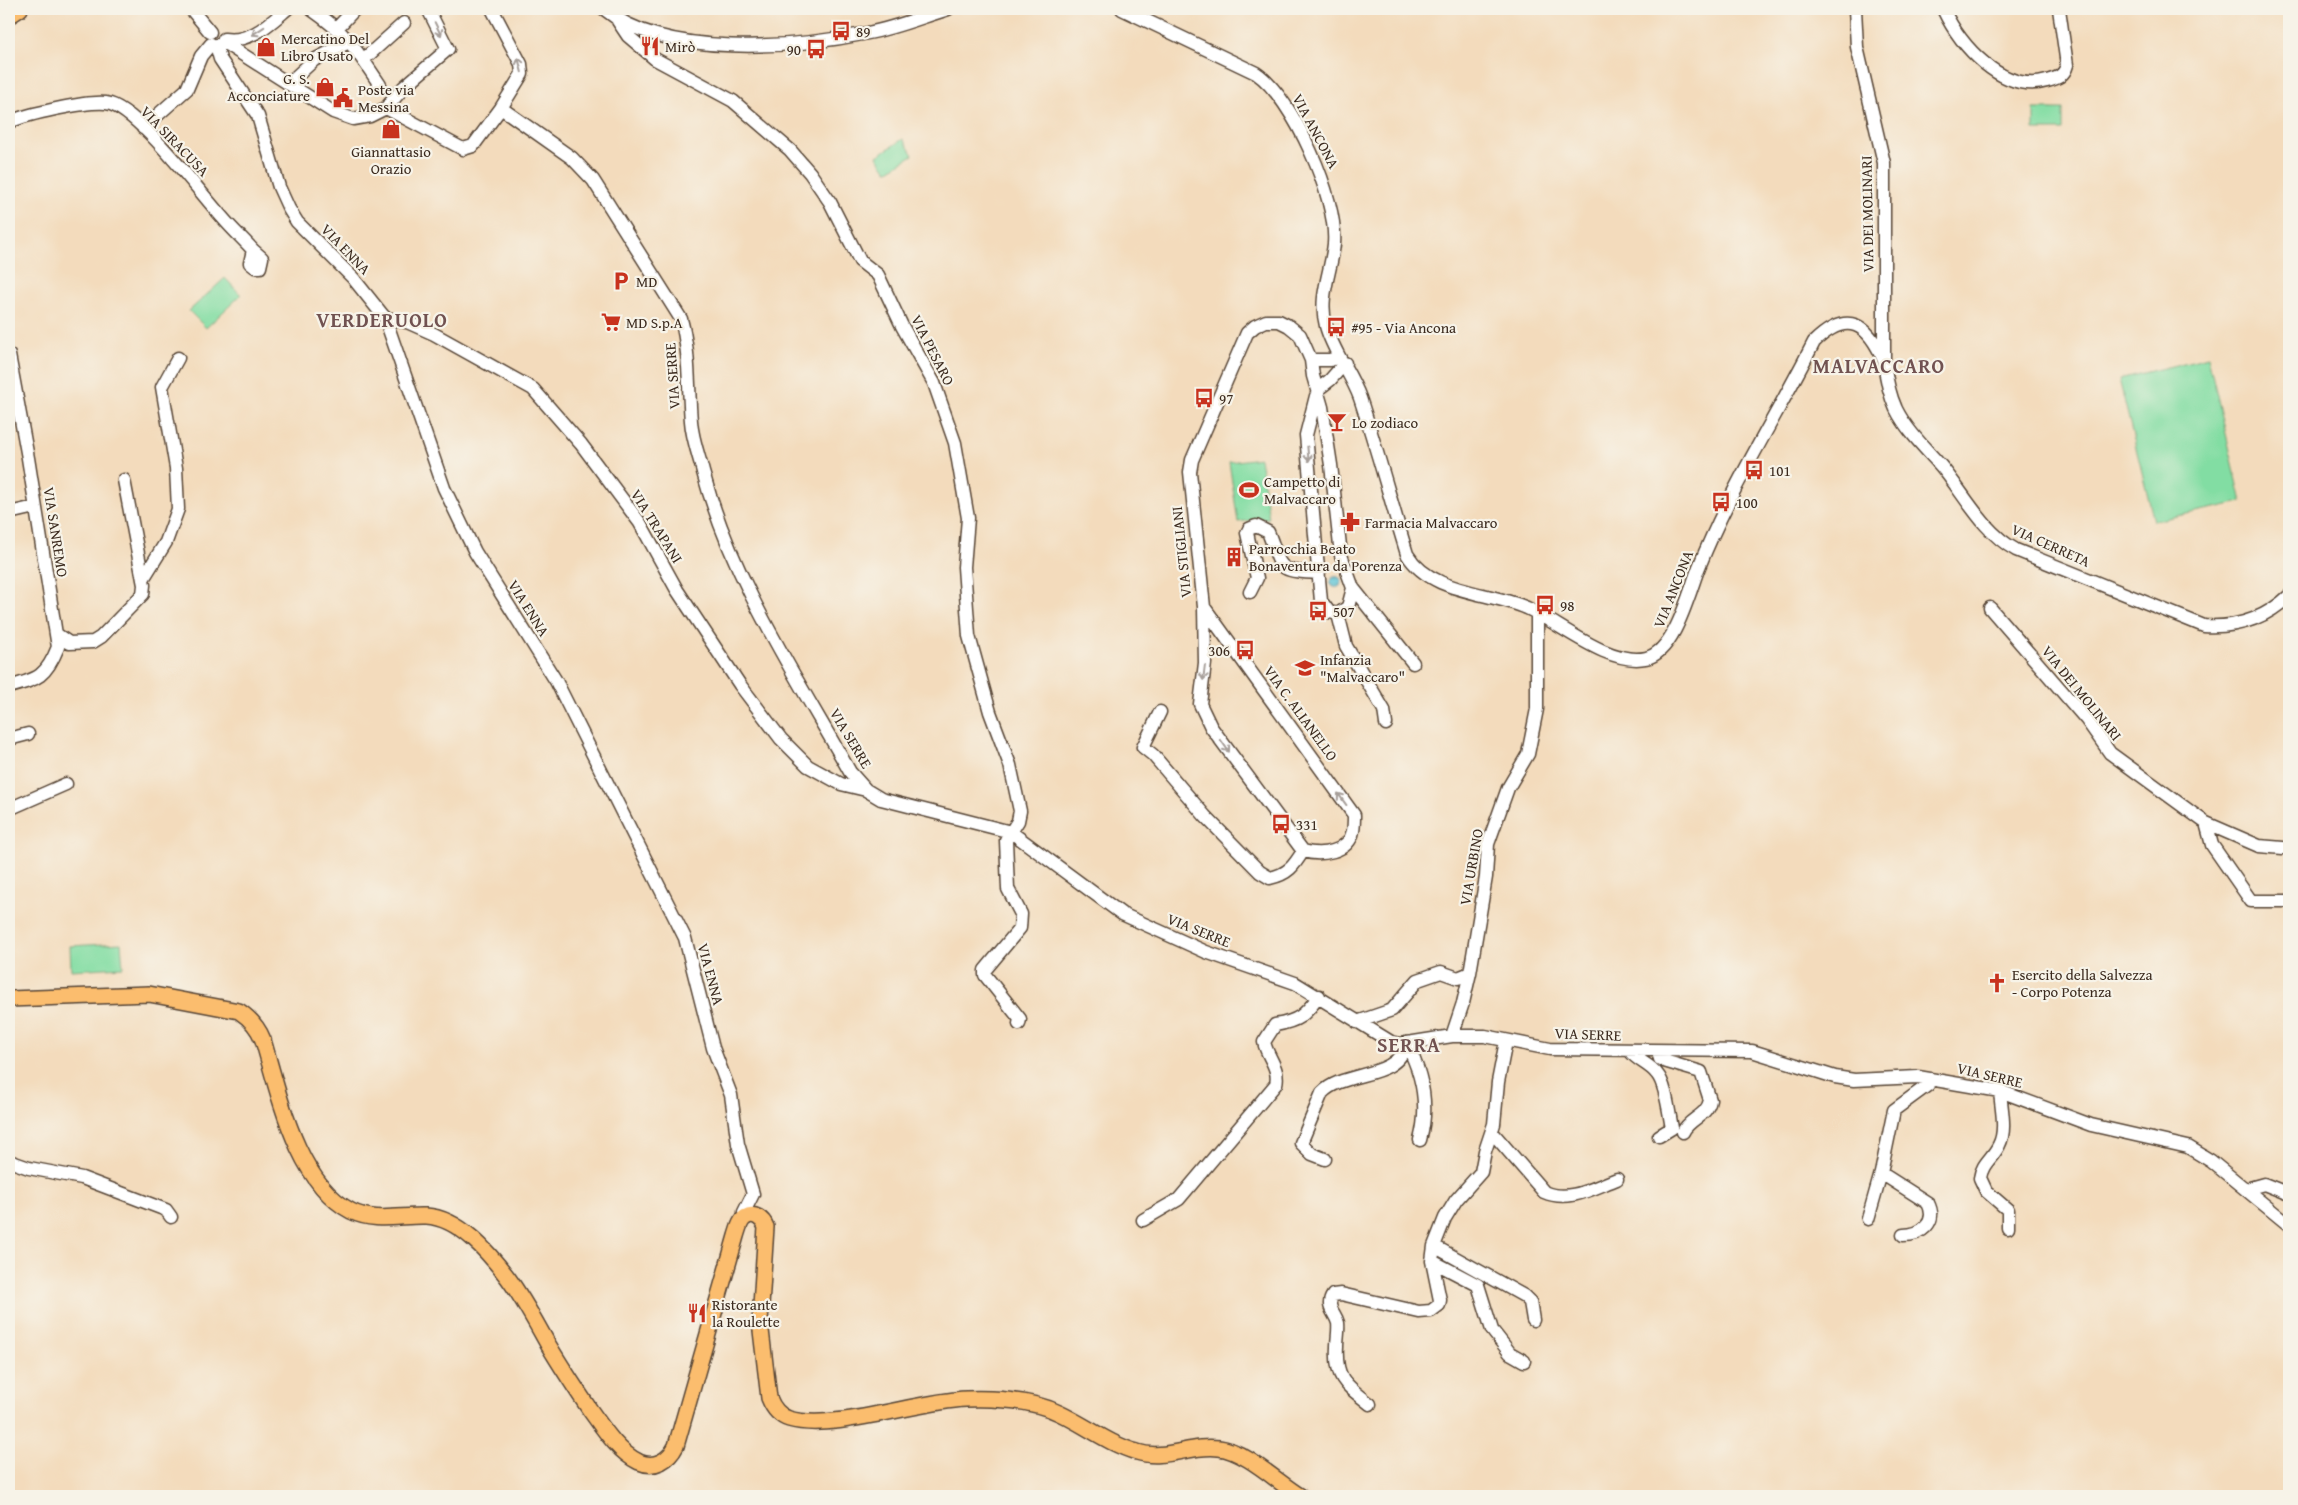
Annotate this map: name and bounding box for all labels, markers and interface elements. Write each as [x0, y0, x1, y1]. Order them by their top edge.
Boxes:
bus stop icon: 89 [830, 20, 852, 42]
one-way arrow [434, 21, 443, 36]
place label: 89 [856, 21, 870, 42]
one-way arrow [251, 26, 265, 36]
place label: Mercatino Del Libro Usato [281, 28, 369, 66]
restaurant icon: Mirò [639, 35, 661, 57]
shop icon: Mercatino Del Libro Usato [255, 36, 277, 58]
place label: Mirò [665, 36, 696, 57]
bus stop icon: 90 [805, 38, 827, 60]
place label: 90 [787, 39, 801, 60]
one-way arrow [515, 58, 524, 74]
place label: G. S. Acconciature [227, 68, 310, 106]
shop icon: G. S. Acconciature [314, 76, 336, 98]
place label: Poste via Messina [358, 79, 414, 117]
public building icon: Poste via Messina [332, 87, 354, 109]
street label: VIA ANCONA [1287, 90, 1345, 172]
street label: VIA SIRACUSA [136, 101, 214, 181]
shop icon: Giannattasio Orazio [380, 118, 402, 140]
place label: Giannattasio Orazio [351, 141, 431, 179]
street label: VIA DEI MOLINARI [1855, 155, 1879, 273]
street label: VIA ENNA [317, 219, 375, 279]
parking icon: MD [610, 270, 632, 292]
place label: MD [636, 271, 657, 292]
district label: VERDERUOLO [316, 305, 448, 334]
supermarket icon: MD S.p.A [600, 311, 622, 333]
street label: VIA PESARO [906, 311, 960, 389]
place label: MD S.p.A [626, 312, 683, 333]
bus stop icon: #95 - Via Ancona [1325, 316, 1347, 338]
place label: #95 - Via Ancona [1351, 317, 1456, 338]
street label: VIA SERRE [659, 342, 685, 410]
district label: MALVACCARO [1813, 351, 1945, 380]
bus stop icon: 97 [1193, 387, 1215, 409]
place label: 97 [1219, 388, 1233, 409]
bar icon: Lo zodiaco [1326, 411, 1348, 433]
place label: Lo zodiaco [1352, 412, 1418, 433]
one-way arrow [1303, 446, 1313, 462]
bus stop icon: 101 [1743, 459, 1765, 481]
place label: 101 [1769, 460, 1791, 481]
place label: Campetto di Malvaccaro [1264, 471, 1340, 509]
sports icon: Campetto di Malvaccaro [1238, 479, 1260, 501]
street label: VIA TRAPANI [626, 485, 688, 567]
street label: VIA SANREMO [39, 486, 73, 578]
bus stop icon: 100 [1710, 491, 1732, 513]
place label: 100 [1736, 492, 1758, 513]
street label: VIA STIGLIANI [1166, 505, 1196, 599]
pharmacy icon: Farmacia Malvaccaro [1339, 511, 1361, 533]
place label: Farmacia Malvaccaro [1365, 512, 1498, 533]
street label: VIA CERRETA [2008, 518, 2094, 572]
place label: Parrocchia Beato Bonaventura da Porenza [1249, 538, 1402, 576]
building icon: Parrocchia Beato Bonaventura da Porenza [1223, 546, 1245, 568]
street label: VIA ANCONA [1648, 547, 1698, 631]
street label: VIA ENNA [503, 576, 555, 640]
bus stop icon: 98 [1534, 594, 1556, 616]
place label: 98 [1560, 595, 1574, 616]
bus stop icon: 507 [1307, 600, 1329, 622]
place label: 507 [1333, 601, 1355, 622]
bus stop icon: 306 [1234, 639, 1256, 661]
place label: 306 [1208, 640, 1230, 661]
street label: VIA DEI MOLINARI [2037, 641, 2127, 745]
place label: Infanzia "Malvaccaro" [1320, 649, 1405, 687]
school or university icon: Infanzia "Malvaccaro" [1294, 657, 1316, 679]
street label: VIA C. ALIANELLO [1259, 661, 1343, 765]
one-way arrow [1199, 665, 1209, 681]
street label: VIA SERRE [825, 704, 877, 772]
one-way arrow [1220, 739, 1230, 753]
one-way arrow [1337, 793, 1348, 806]
bus stop icon: 331 [1270, 813, 1292, 835]
place label: 331 [1296, 814, 1318, 835]
street label: VIA URBINO [1454, 827, 1488, 907]
street label: VIA SERRE [1164, 908, 1234, 952]
street label: VIA ENNA [693, 941, 729, 1007]
place label: Esercito della Salvezza - Corpo Potenza [2012, 964, 2153, 1002]
church icon: Esercito della Salvezza - Corpo Potenza [1986, 972, 2008, 994]
street label: VIA SERRE [1554, 1022, 1622, 1046]
district label: SERRA [1377, 1030, 1441, 1059]
street label: VIA SERRE [1955, 1057, 2025, 1093]
place label: Ristorante la Roulette [712, 1294, 780, 1332]
restaurant icon: Ristorante la Roulette [686, 1302, 708, 1324]

